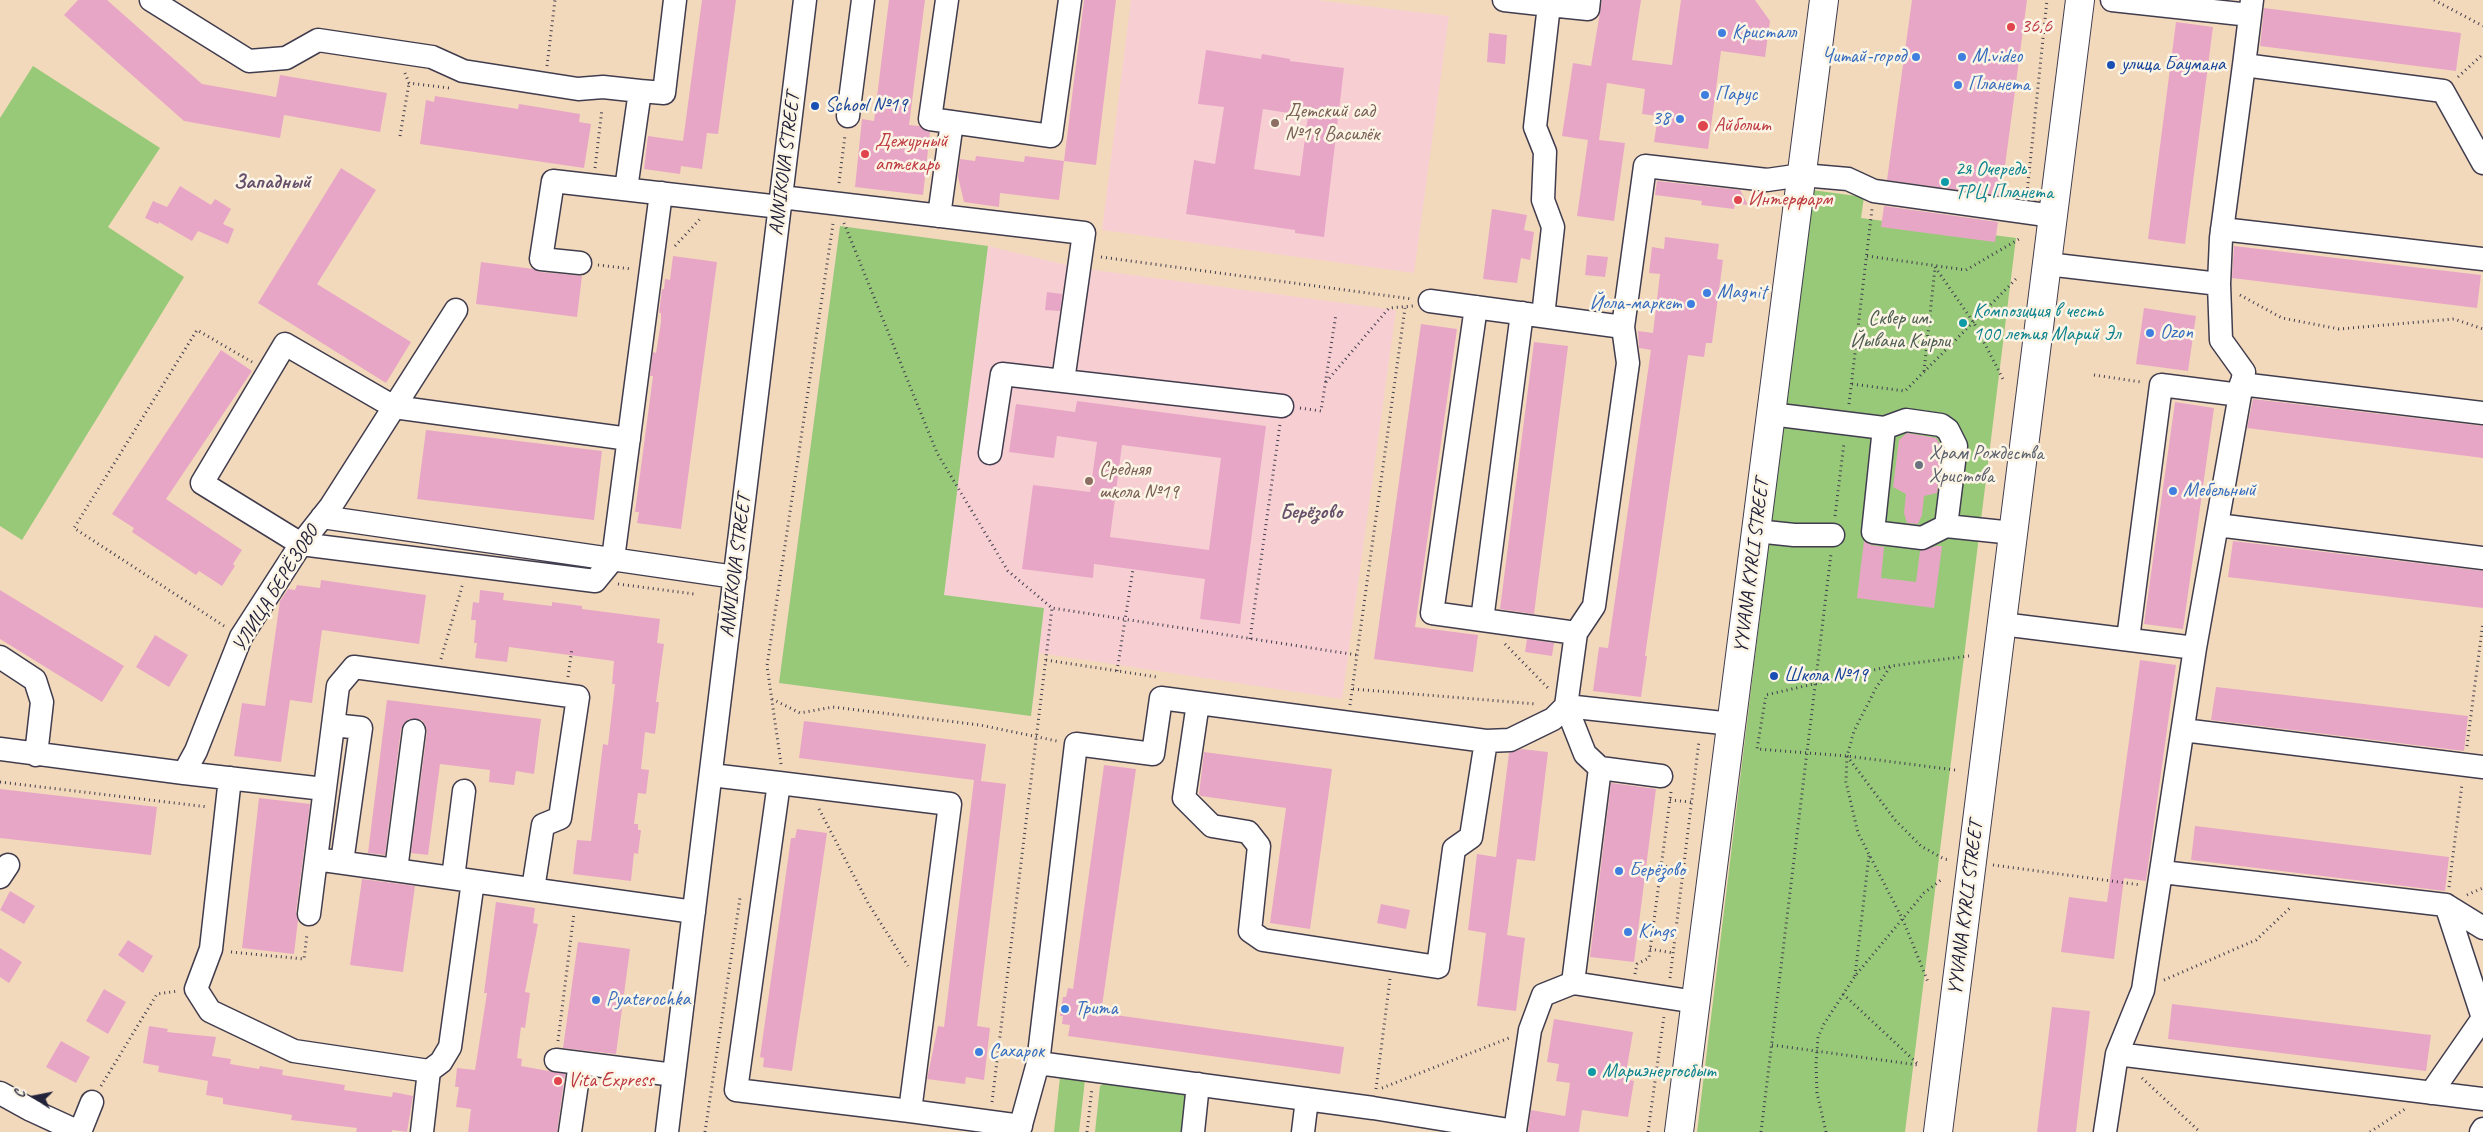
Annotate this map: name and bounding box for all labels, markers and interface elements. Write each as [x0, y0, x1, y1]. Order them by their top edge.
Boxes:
place label: 36,6 [2021, 15, 2052, 39]
place label: Кристалл [1732, 21, 1796, 45]
marker: 36,6 [2005, 21, 2017, 33]
marker: Кристалл [1716, 27, 1728, 39]
place label: Читай-город [1822, 45, 1906, 69]
place label: M.video [1972, 45, 2022, 69]
marker: Читай-город [1910, 51, 1922, 63]
marker: M.video [1956, 51, 1968, 63]
place label: улица Баумана [2121, 53, 2225, 77]
marker: улица Баумана [2105, 59, 2117, 71]
place label: Планета [1968, 73, 2030, 97]
marker: Планета [1952, 79, 1964, 91]
place label: Парус [1715, 83, 1757, 107]
marker: Парус [1699, 89, 1711, 101]
street label: ANNIKOVA STREET [764, 91, 806, 237]
place label: School №19 [825, 94, 907, 118]
marker: School №19 [809, 100, 821, 112]
place label: Детский сад №19 Василёк [1285, 100, 1379, 147]
place label: 38 [1652, 107, 1670, 131]
marker: 38 [1674, 113, 1686, 125]
place label: Айболит [1714, 114, 1771, 138]
marker: Детский сад №19 Василёк [1269, 117, 1281, 129]
marker: Айболит [1696, 119, 1710, 133]
place label: Дежурный аптекарь [875, 130, 948, 177]
marker: Дежурный аптекарь [859, 148, 871, 160]
place label: 2я Очередь ТРЦ Планета [1955, 158, 2053, 205]
district label: Западный [233, 169, 311, 195]
marker: 2я Очередь ТРЦ Планета [1939, 176, 1951, 188]
place label: Интерфарм [1748, 188, 1832, 212]
marker: Интерфарм [1732, 194, 1744, 206]
place label: Magnit [1717, 281, 1767, 305]
marker: Magnit [1701, 287, 1713, 299]
place label: Йола-маркет [1589, 292, 1681, 316]
marker: Йола-маркет [1685, 298, 1697, 310]
place label: Композиция в честь 100 летия Марий Эл [1973, 300, 2121, 347]
park label: Сквер им. Йывана Кырли [1850, 307, 1950, 354]
marker: Композиция в честь 100 летия Марий Эл [1957, 317, 1969, 329]
place label: Ozon [2160, 321, 2193, 345]
marker: Ozon [2144, 327, 2156, 339]
place label: Храм Рождества Христова [1929, 442, 2044, 489]
place label: Средняя школа №19 [1099, 458, 1179, 505]
marker: Храм Рождества Христова [1913, 459, 1925, 471]
marker: Средняя школа №19 [1083, 475, 1095, 487]
street label: YYVANA KYRLI STREET [1729, 478, 1775, 654]
place label: Мебельный [2183, 479, 2256, 503]
marker: Мебельный [2167, 485, 2179, 497]
street label: ANNIKOVA STREET [715, 493, 757, 639]
district label: Берёзово [1280, 499, 1342, 525]
street label: УЛИЦА БЕРЁЗОВО [228, 521, 324, 657]
place label: Школа №19 [1784, 664, 1867, 688]
marker: Школа №19 [1768, 670, 1780, 682]
street label: YYVANA KYRLI STREET [1943, 820, 1989, 996]
place label: Берёзово [1629, 859, 1685, 883]
marker: Берёзово [1613, 865, 1625, 877]
place label: Kings [1638, 920, 1675, 944]
marker: Kings [1622, 926, 1634, 938]
place label: Pyaterochka [606, 988, 690, 1012]
marker: Pyaterochka [590, 994, 602, 1006]
place label: Трита [1075, 997, 1118, 1021]
marker: Трита [1059, 1003, 1071, 1015]
place label: Сахарок [989, 1040, 1044, 1064]
marker: Сахарок [973, 1046, 985, 1058]
place label: Мариэнергосбыт [1602, 1060, 1715, 1084]
marker: Мариэнергосбыт [1586, 1066, 1598, 1078]
place label: Vita Express [568, 1069, 654, 1093]
north arrow [10, 1072, 60, 1122]
marker: Vita Express [552, 1075, 564, 1087]
text: С [11, 1089, 29, 1099]

